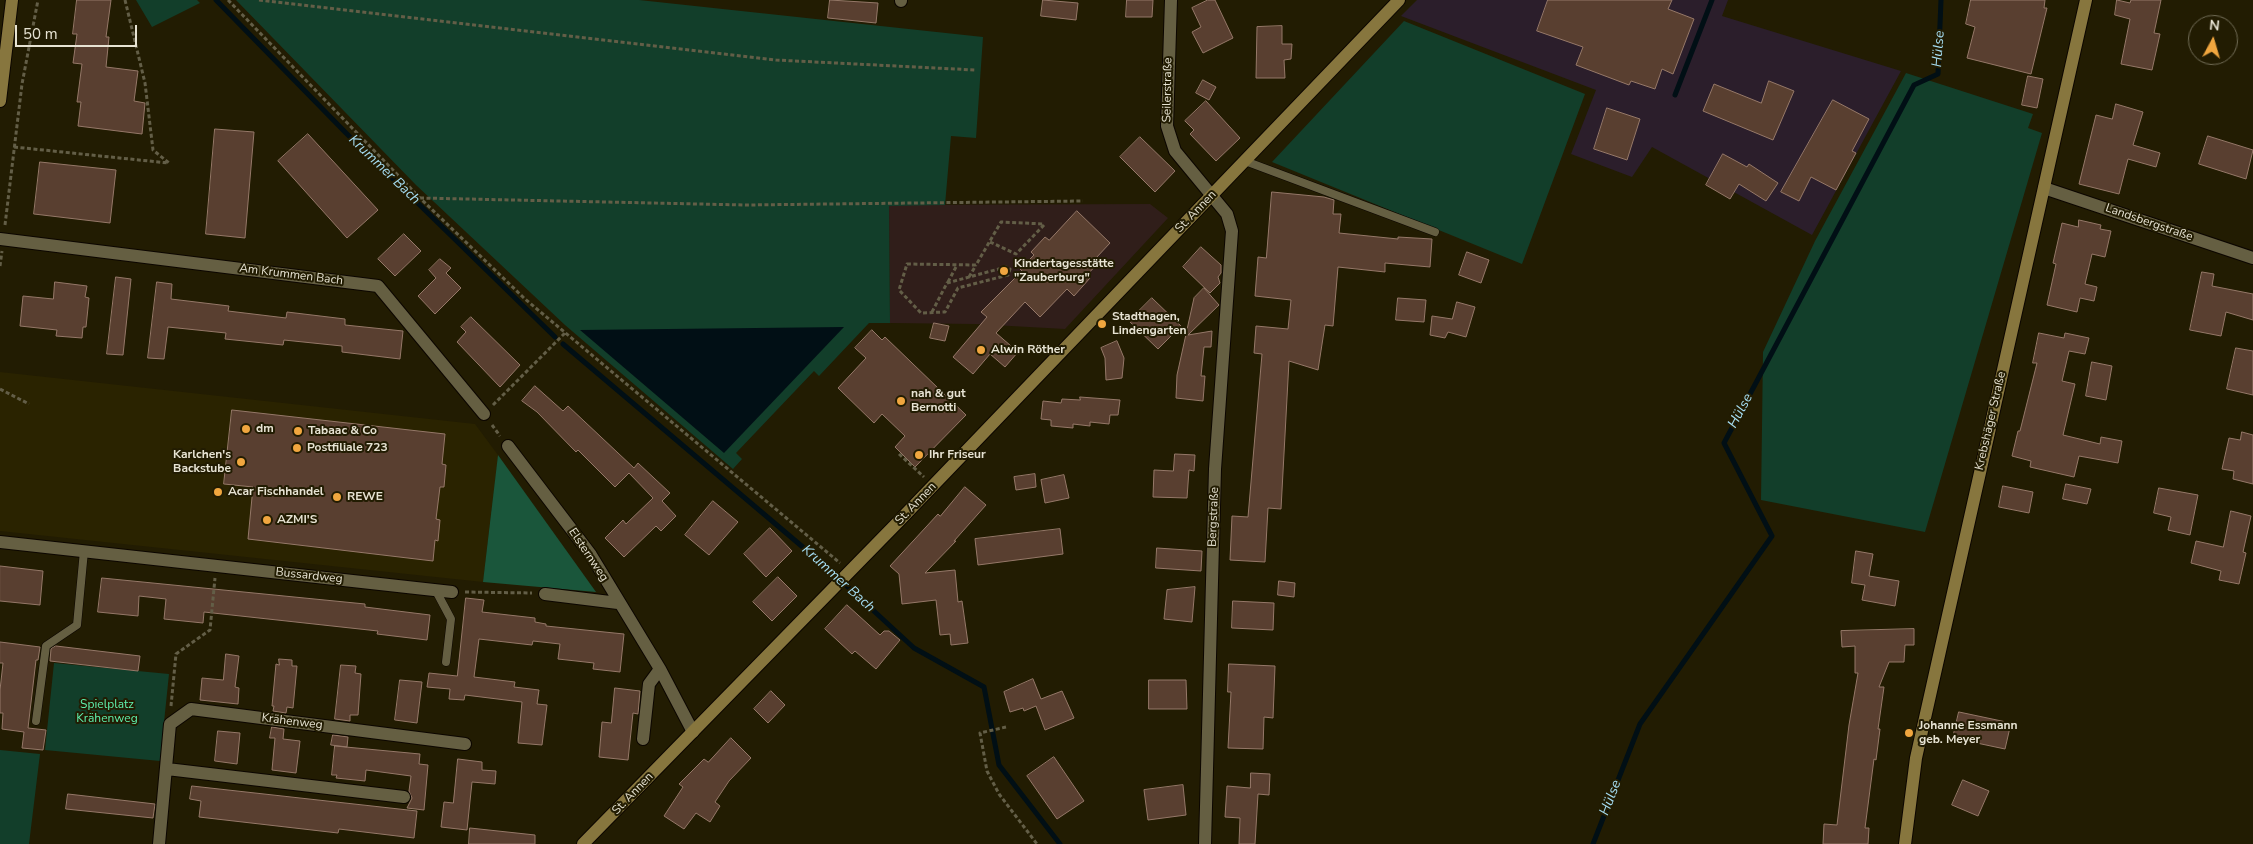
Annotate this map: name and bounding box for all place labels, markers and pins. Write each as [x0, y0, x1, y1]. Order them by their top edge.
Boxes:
place label: Kindertagesstätte "Zauberburg" [1014, 257, 1114, 285]
marker: Kindertagesstätte "Zauberburg" [998, 265, 1010, 277]
place label: Stadthagen, Lindengarten [1112, 310, 1186, 338]
marker: Stadthagen, Lindengarten [1096, 318, 1108, 330]
place label: Alwin Röther [991, 343, 1065, 357]
marker: Alwin Röther [975, 344, 987, 356]
place label: nah & gut Bernotti [911, 387, 966, 415]
marker: nah & gut Bernotti [895, 395, 907, 407]
place label: dm [256, 422, 274, 436]
marker: dm [240, 423, 252, 435]
place label: Tabaac & Co [308, 424, 377, 438]
marker: Tabaac & Co [292, 425, 304, 437]
place label: Postfiliale 723 [307, 441, 388, 455]
marker: Postfiliale 723 [291, 442, 303, 454]
place label: Karlchen's Backstube [173, 448, 231, 476]
place label: Ihr Friseur [929, 448, 986, 462]
marker: Ihr Friseur [913, 449, 925, 461]
marker: Karlchen's Backstube [235, 456, 247, 468]
place label: Acar Fischhandel [228, 485, 323, 499]
marker: Acar Fischhandel [212, 486, 224, 498]
place label: REWE [347, 490, 383, 504]
marker: REWE [331, 491, 343, 503]
place label: AZMI'S [277, 513, 317, 527]
marker: AZMI'S [261, 514, 273, 526]
place label: Johanne Essmann geb. Meyer [1919, 719, 2017, 747]
marker: Johanne Essmann geb. Meyer [1903, 727, 1915, 739]

